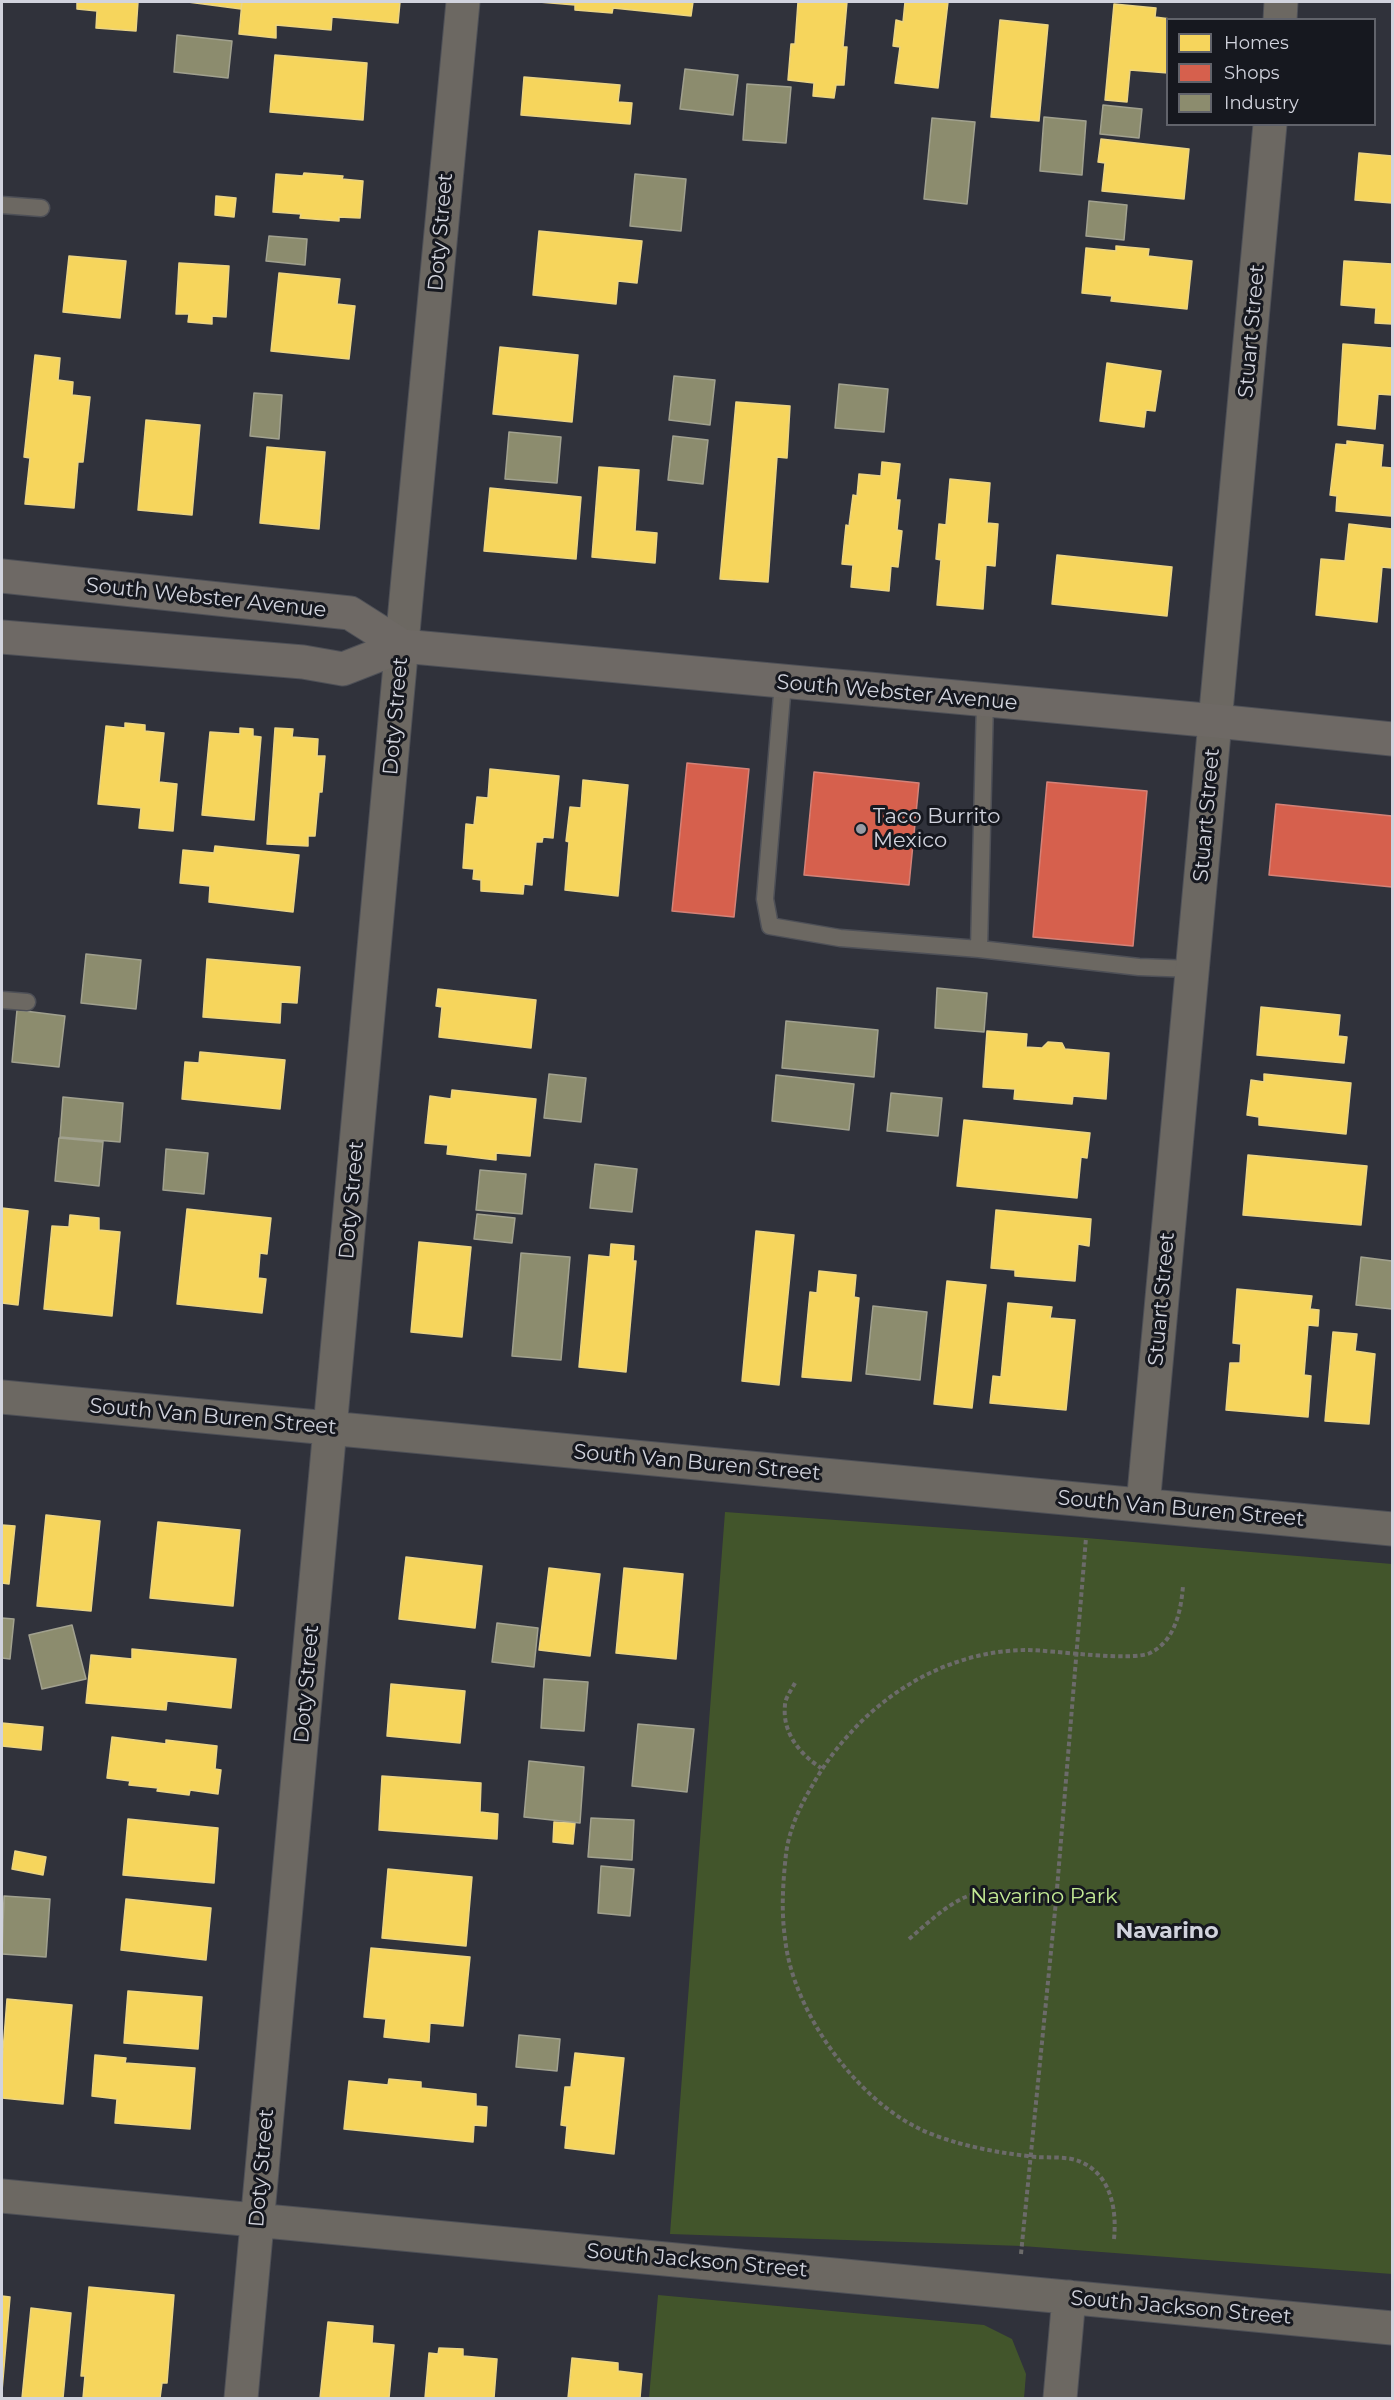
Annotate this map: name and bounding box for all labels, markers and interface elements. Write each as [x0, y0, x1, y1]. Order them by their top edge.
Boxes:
legend [1166, 18, 1376, 126]
text: Homes [1224, 32, 1289, 54]
text: Shops [1224, 62, 1280, 84]
text: Industry [1224, 92, 1299, 114]
street label: Doty Street [423, 172, 459, 292]
street label: Stuart Street [1234, 263, 1270, 399]
street label: South Webster Avenue [84, 573, 328, 623]
street label: Doty Street [378, 656, 414, 776]
street label: South Webster Avenue [775, 670, 1019, 716]
street label: Stuart Street [1189, 747, 1225, 883]
place label: Taco Burrito Mexico [873, 804, 1000, 854]
marker: Taco Burrito Mexico [854, 822, 868, 836]
street label: Doty Street [334, 1140, 370, 1260]
street label: Stuart Street [1144, 1231, 1180, 1367]
street label: South Van Buren Street [88, 1394, 338, 1440]
street label: South Van Buren Street [572, 1440, 822, 1486]
street label: South Van Buren Street [1056, 1486, 1306, 1532]
street label: Doty Street [289, 1624, 325, 1744]
park label: Navarino Park [970, 1884, 1118, 1910]
district label: Navarino [1115, 1919, 1219, 1945]
street label: Doty Street [244, 2108, 280, 2228]
street label: South Jackson Street [585, 2239, 809, 2283]
street label: South Jackson Street [1069, 2286, 1293, 2330]

